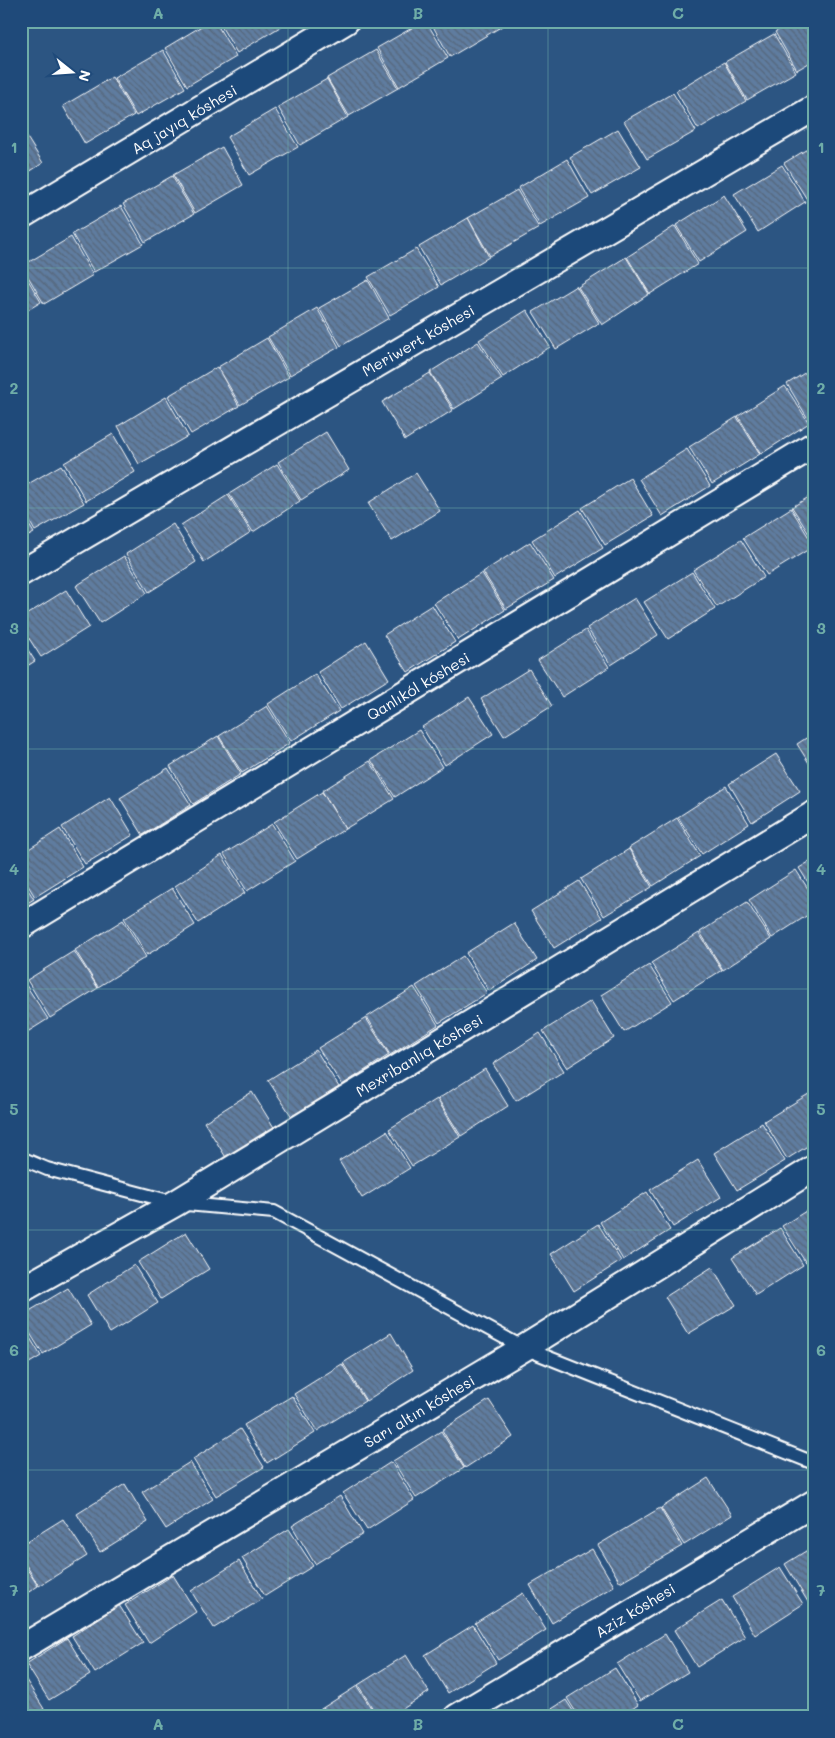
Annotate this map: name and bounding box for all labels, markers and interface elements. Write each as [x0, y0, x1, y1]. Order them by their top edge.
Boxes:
text: A [152, 2, 164, 23]
text: B [413, 2, 423, 23]
text: C [672, 2, 684, 23]
north arrow [48, 48, 98, 98]
text: N [74, 68, 96, 84]
street label: Aq jayıq kóshesi [127, 80, 241, 158]
text: 1 [10, 136, 18, 157]
text: 1 [817, 136, 825, 157]
street label: Meriwert kóshesi [358, 300, 478, 380]
text: 2 [10, 377, 19, 398]
text: 2 [817, 377, 826, 398]
text: 3 [9, 617, 19, 638]
text: 3 [816, 617, 826, 638]
street label: Qanlıkól kóshesi [363, 647, 473, 725]
text: 4 [9, 858, 19, 879]
text: 4 [816, 858, 826, 879]
street label: Mexribanlıq kóshesi [352, 1009, 486, 1101]
text: 5 [9, 1098, 19, 1119]
text: 5 [816, 1098, 826, 1119]
text: 6 [9, 1339, 19, 1360]
text: 6 [816, 1339, 826, 1360]
street label: Sarı altın kóshesi [360, 1370, 478, 1452]
street label: Aziz kóshesi [591, 1578, 679, 1642]
text: 7 [10, 1579, 19, 1600]
text: 7 [817, 1579, 826, 1600]
text: A [152, 1713, 164, 1734]
text: B [413, 1713, 423, 1734]
text: C [672, 1713, 684, 1734]

